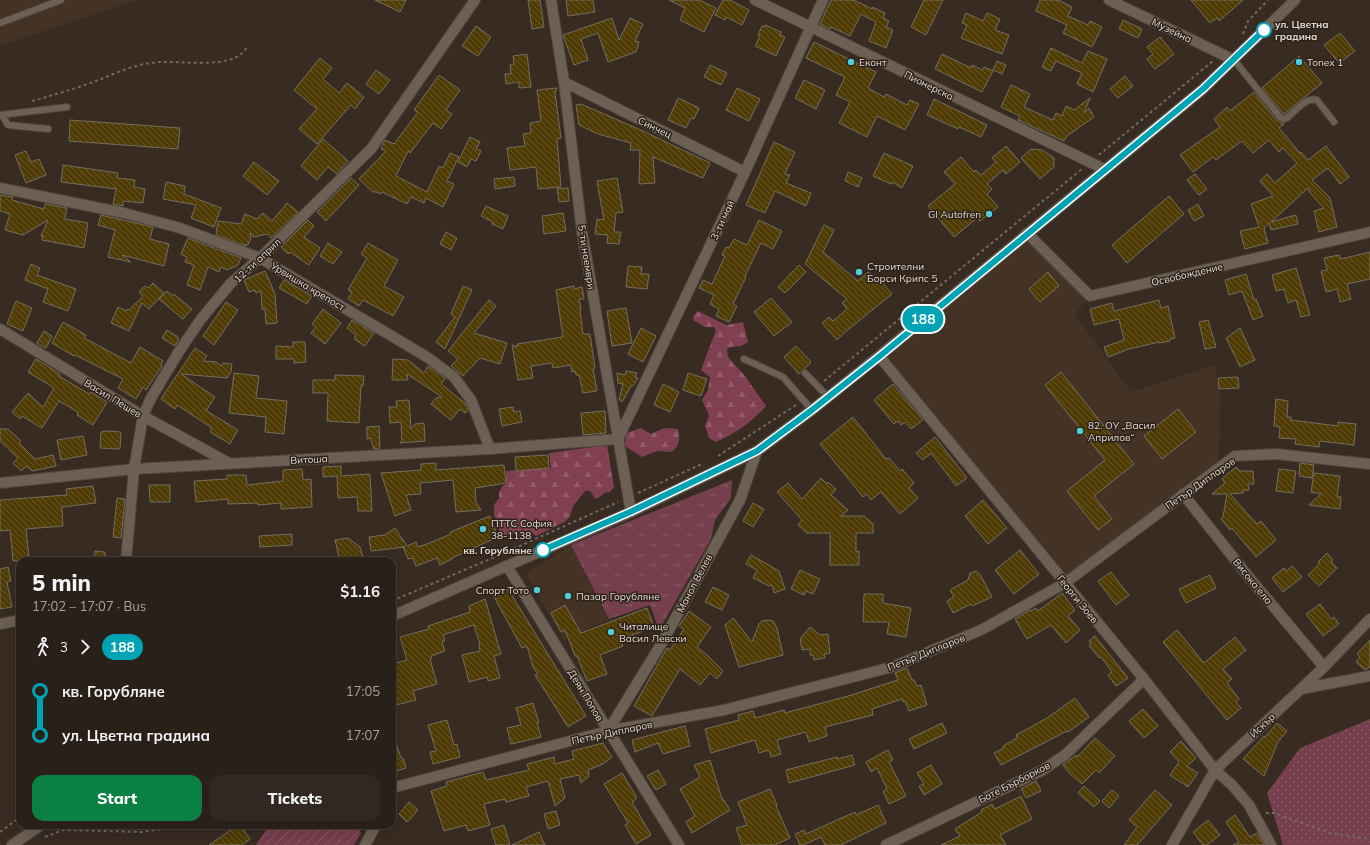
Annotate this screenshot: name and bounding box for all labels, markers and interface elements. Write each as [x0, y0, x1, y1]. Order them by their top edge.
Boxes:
street label: Музейна [1150, 15, 1194, 46]
place label: ул. Цветна градина [1275, 18, 1329, 43]
marker: ул. Цветна градина [1256, 22, 1272, 38]
place label: Еконт [859, 56, 887, 69]
place label: Tonex 1 [1307, 56, 1343, 69]
marker: Еконт [846, 57, 856, 67]
marker: Tonex 1 [1294, 57, 1304, 67]
street label: Пионерска [902, 68, 956, 103]
street label: Синчец [636, 114, 674, 141]
street label: 3-ти май [708, 198, 737, 242]
place label: GI Autofren [928, 208, 981, 221]
marker: GI Autofren [984, 209, 994, 219]
street label: 5-ти ноември [575, 224, 598, 290]
street label: 12-ти април [231, 235, 284, 285]
street label: Урвишка крепост [267, 259, 348, 314]
place label: Строителни Борси Крипс 5 [867, 260, 938, 285]
street label: Освобождение [1150, 260, 1225, 289]
marker: Строителни Борси Крипс 5 [854, 267, 864, 277]
line badge: 188 [900, 306, 946, 332]
text: 188 [910, 310, 936, 328]
street label: Васил Пешев [82, 376, 144, 421]
place label: 82. ОУ „Васил Априлов“ [1088, 419, 1156, 444]
marker: 82. ОУ „Васил Априлов“ [1075, 426, 1085, 436]
street label: Витоша [290, 452, 328, 467]
street label: Петър Дипларов [1163, 454, 1238, 512]
place label: ПТТС София 38-1138 [491, 517, 552, 542]
marker: ПТТС София 38-1138 [478, 524, 488, 534]
marker: кв. Горубляне [535, 542, 551, 558]
place label: кв. Горубляне [463, 544, 532, 557]
street label: Манол Велев [674, 551, 715, 615]
street label: Висока ела [1230, 556, 1275, 607]
text: 5 min [32, 569, 91, 597]
street label: Георги Зоев [1054, 573, 1101, 626]
text: $1.16 [340, 582, 380, 601]
place label: Спорт Тото [476, 584, 529, 597]
marker: Спорт Тото [532, 585, 542, 595]
place label: Пазар Горубляне [576, 590, 660, 603]
marker: Пазар Горубляне [563, 591, 573, 601]
text: 17:02 – 17:07 · Bus [32, 598, 146, 614]
place label: Читалище Васил Левски [619, 620, 687, 645]
marker: Читалище Васил Левски [606, 627, 616, 637]
street label: Петър Дипларов [886, 631, 967, 674]
icon: walk [32, 636, 54, 658]
icon: forward [74, 636, 96, 658]
text: 188 [110, 638, 135, 656]
text: 3 [60, 639, 68, 655]
street label: Деян Попов [565, 667, 606, 724]
text: кв. Горубляне [62, 682, 165, 701]
text: 17:05 [346, 683, 380, 699]
street label: Искър [1247, 710, 1278, 740]
street label: Петър Дипларов [571, 717, 654, 747]
text: ул. Цветна градина [62, 726, 210, 745]
text: 17:07 [346, 727, 380, 743]
street label: Боте Бърборков [976, 759, 1053, 806]
button: Start [32, 775, 202, 821]
button: Tickets [210, 775, 380, 821]

